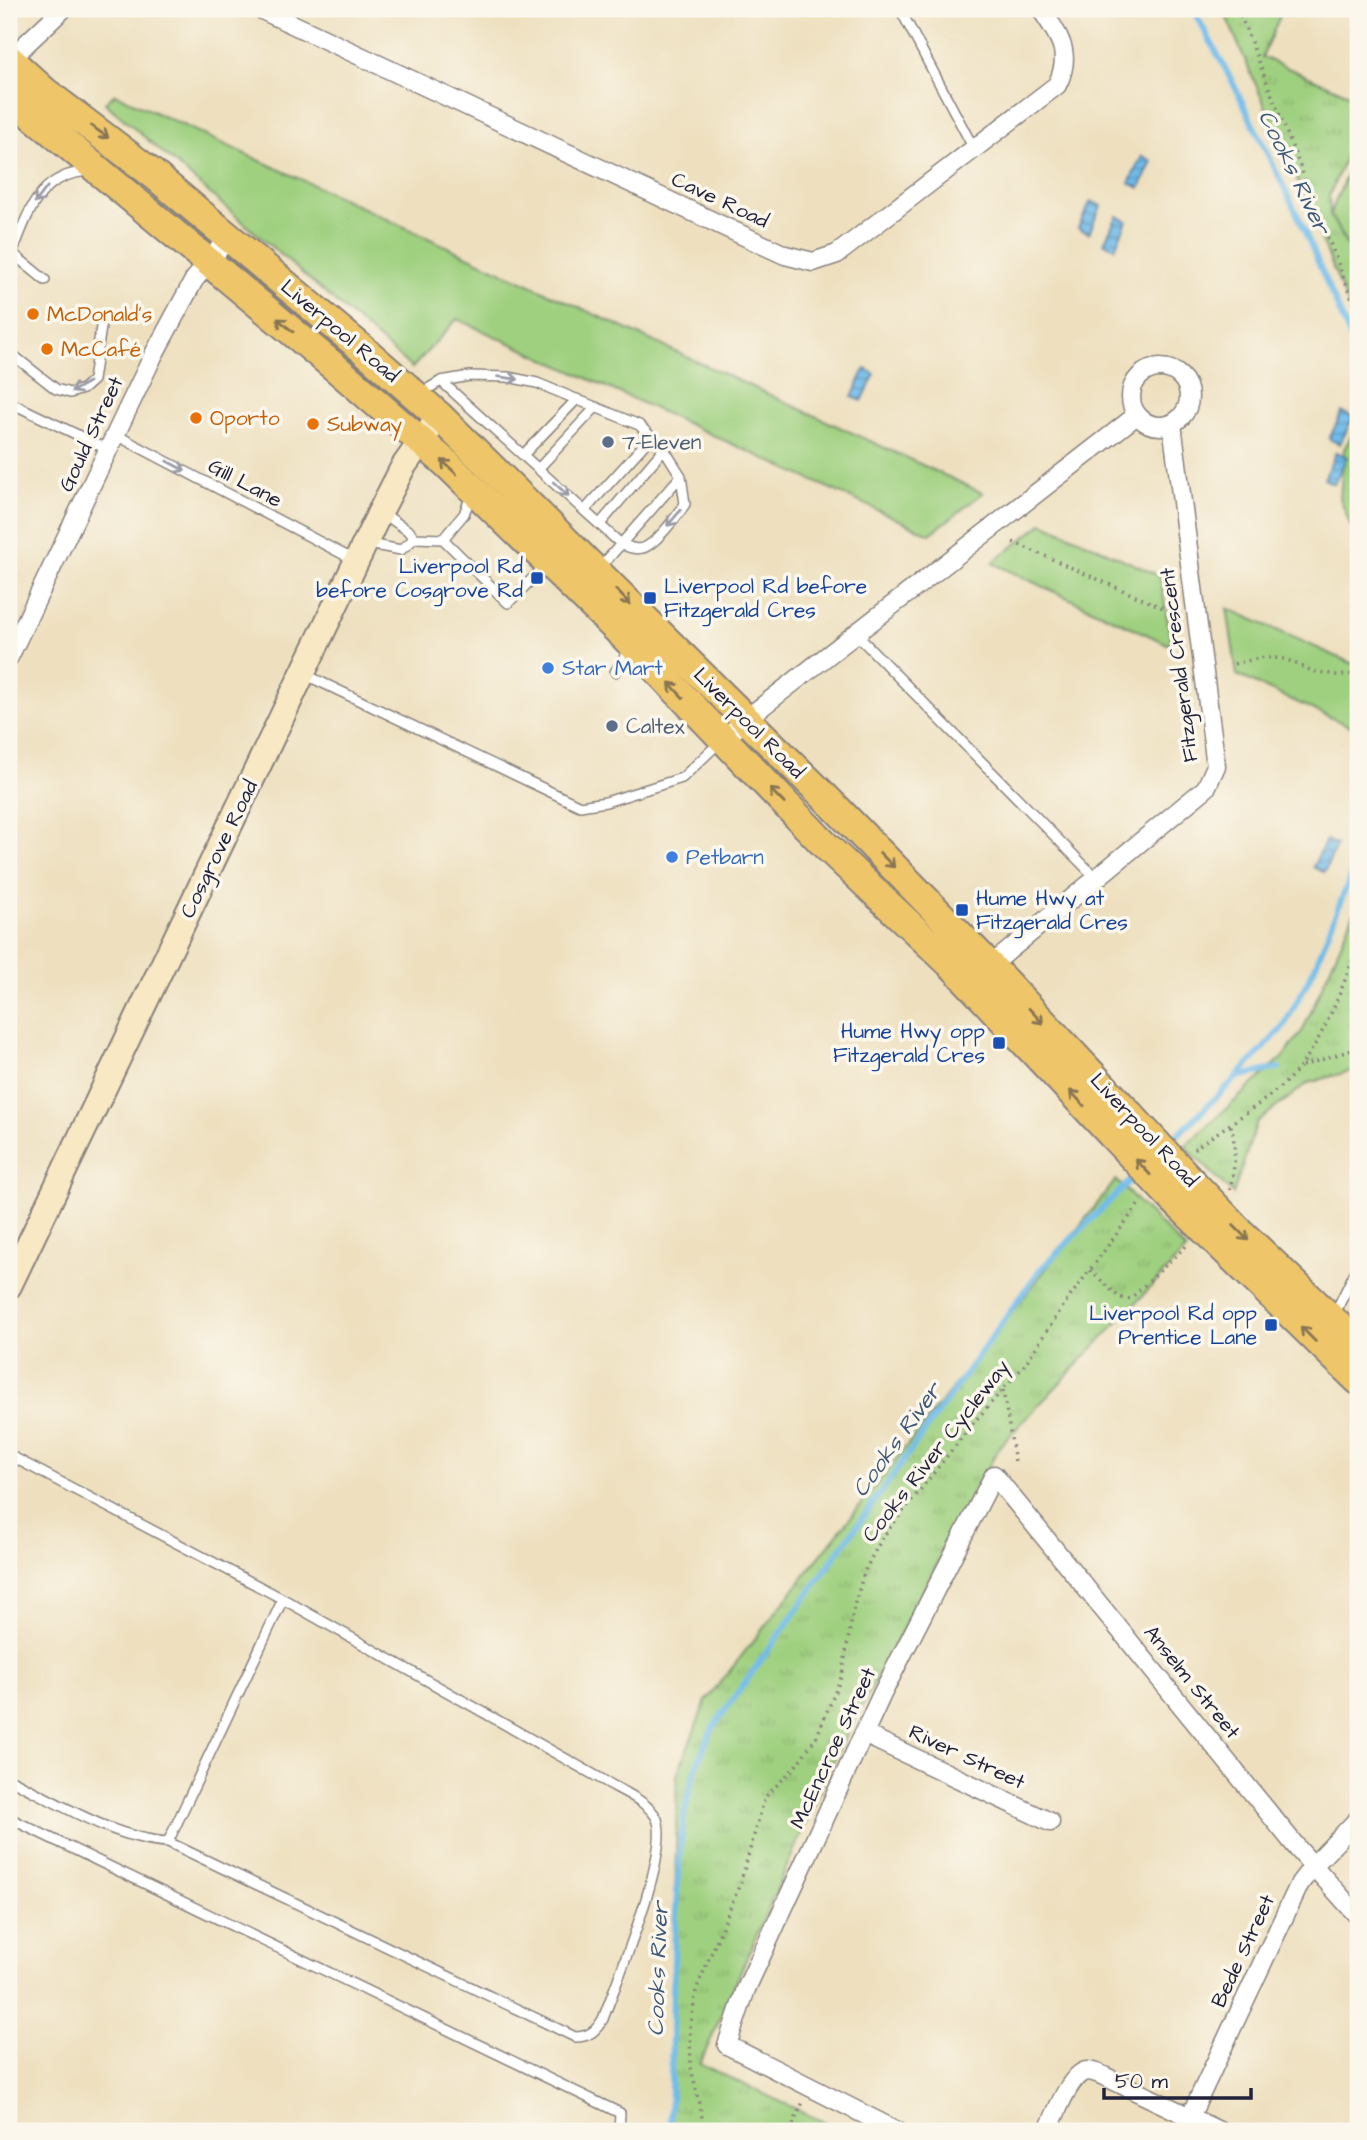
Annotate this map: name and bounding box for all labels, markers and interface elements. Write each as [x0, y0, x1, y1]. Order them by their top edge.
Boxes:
water label: Cooks River [1250, 105, 1339, 241]
one-way arrow [90, 125, 109, 139]
street label: Cave Road [667, 165, 774, 235]
one-way arrow [34, 185, 49, 204]
street label: Liverpool Road [274, 273, 406, 390]
place label: McDonald's [47, 300, 152, 329]
marker: McDonald's [25, 306, 41, 322]
one-way arrow [276, 318, 294, 333]
place label: McCafé [61, 335, 141, 364]
marker: McCafé [39, 341, 55, 357]
street label: Gould Street [52, 371, 131, 496]
one-way arrow [497, 372, 519, 385]
one-way arrow [71, 381, 91, 395]
place label: Oporto [210, 404, 280, 434]
marker: Oporto [188, 410, 204, 426]
place label: Subway [327, 410, 403, 441]
marker: Subway [305, 416, 321, 432]
place label: 7-Eleven [622, 428, 701, 457]
marker: 7-Eleven [600, 434, 616, 450]
street label: Gill Lane [203, 451, 287, 515]
one-way arrow [441, 458, 458, 475]
one-way arrow [165, 460, 186, 474]
one-way arrow [552, 481, 570, 497]
one-way arrow [666, 509, 682, 527]
place label: Liverpool Rd before Cosgrove Rd [316, 552, 523, 607]
street label: Fitzgerald Crescent [1153, 565, 1207, 764]
marker: Liverpool Rd before Cosgrove Rd [529, 570, 545, 586]
place label: Liverpool Rd before Fitzgerald Cres [664, 572, 867, 627]
one-way arrow [615, 589, 632, 606]
marker: Liverpool Rd before Fitzgerald Cres [642, 590, 658, 606]
place label: Star Mart [562, 654, 663, 683]
marker: Star Mart [540, 660, 556, 676]
street label: Liverpool Road [686, 661, 811, 786]
one-way arrow [668, 681, 684, 699]
place label: Caltex [626, 712, 685, 741]
marker: Caltex [604, 718, 620, 734]
street label: Cosgrove Road [173, 775, 267, 924]
one-way arrow [769, 788, 786, 805]
place label: Petbarn [686, 843, 764, 872]
marker: Petbarn [664, 849, 680, 865]
one-way arrow [878, 851, 895, 868]
place label: Hume Hwy at Fitzgerald Cres [976, 884, 1128, 939]
marker: Hume Hwy at Fitzgerald Cres [954, 902, 970, 918]
one-way arrow [1027, 1007, 1044, 1024]
place label: Hume Hwy opp Fitzgerald Cres [833, 1017, 985, 1072]
marker: Hume Hwy opp Fitzgerald Cres [991, 1035, 1007, 1051]
street label: Liverpool Road [1083, 1066, 1205, 1194]
one-way arrow [1069, 1089, 1085, 1107]
one-way arrow [1134, 1159, 1151, 1176]
one-way arrow [1233, 1224, 1250, 1241]
place label: Liverpool Rd opp Prentice Lane [1089, 1299, 1257, 1352]
marker: Liverpool Rd opp Prentice Lane [1263, 1317, 1279, 1333]
one-way arrow [1300, 1325, 1317, 1342]
street label: Cooks River Cycleway [856, 1353, 1018, 1550]
water label: Cooks River [845, 1375, 951, 1504]
street label: Anselm Street [1137, 1619, 1247, 1745]
street label: McEncroe Street [783, 1662, 883, 1833]
street label: River Street [904, 1717, 1030, 1797]
street label: Bede Street [1204, 1889, 1282, 2012]
water label: Cooks River [640, 1899, 676, 2037]
scale bar [1104, 2056, 1252, 2100]
text: 50 m [1115, 2067, 1169, 2096]

